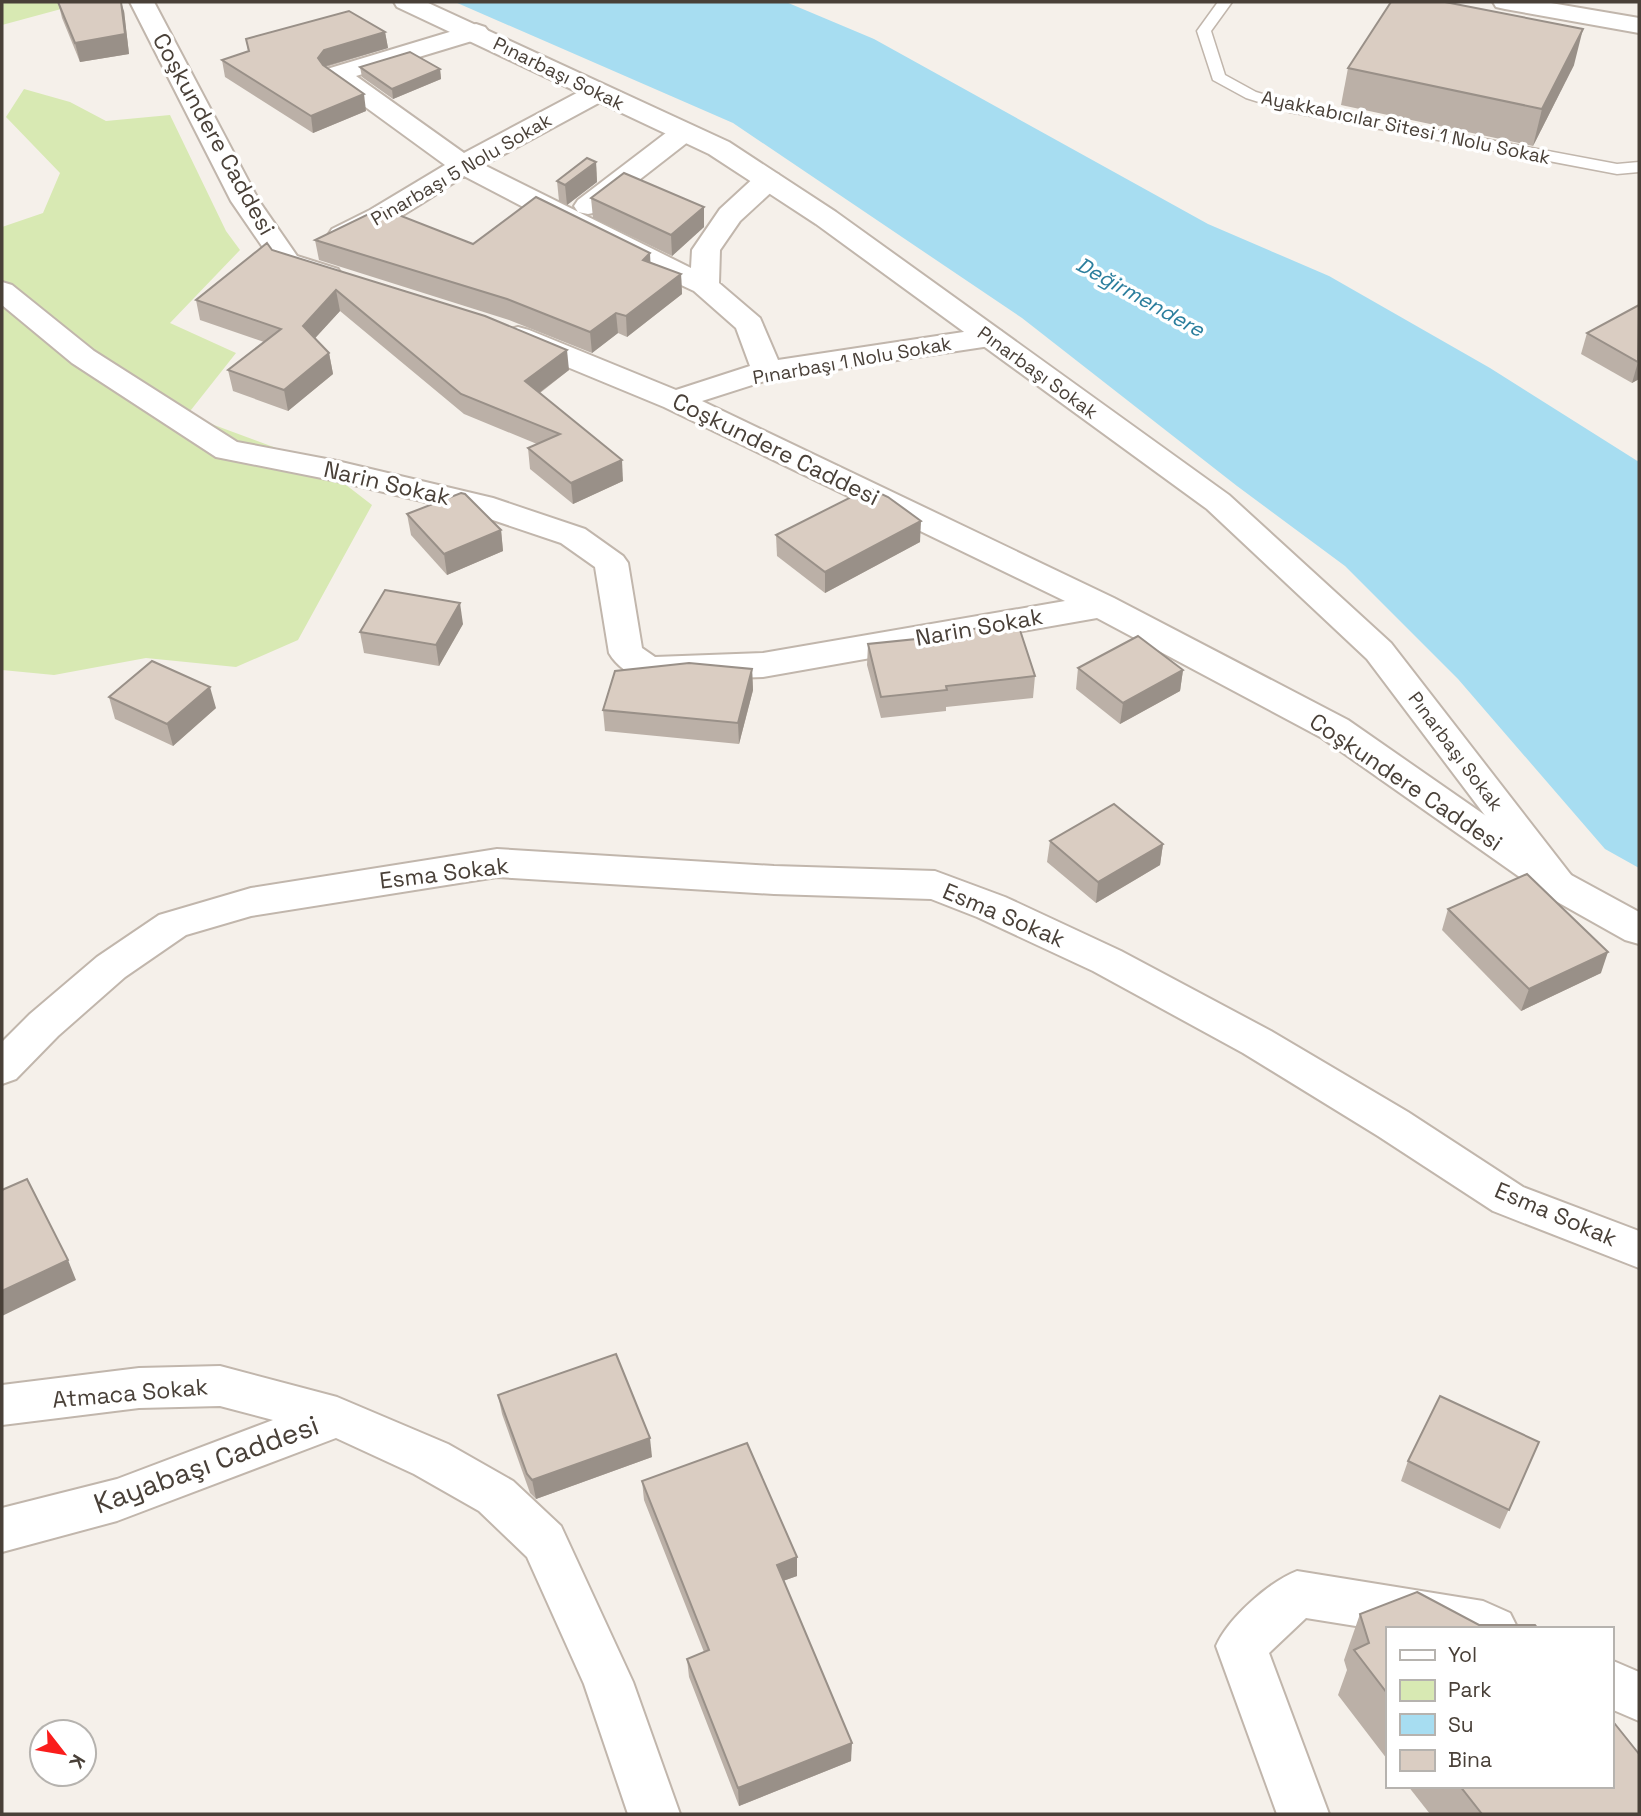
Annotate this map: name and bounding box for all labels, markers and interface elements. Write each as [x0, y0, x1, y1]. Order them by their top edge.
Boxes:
street label: Coşkundere Caddesi [146, 28, 282, 240]
street label: Pınarbaşı Sokak [489, 31, 629, 116]
street label: Ayakkabıcılar Sitesi 1 Nolu Sokak [1259, 85, 1553, 170]
street label: Pınarbaşı 5 Nolu Sokak [366, 107, 556, 231]
water label: Değirmendere [1072, 250, 1210, 344]
street label: Pınarbaşı Sokak [973, 320, 1103, 425]
street label: Pınarbaşı 1 Nolu Sokak [751, 331, 953, 390]
street label: Coşkundere Caddesi [668, 386, 884, 512]
street label: Narin Sokak [321, 454, 453, 512]
street label: Narin Sokak [913, 601, 1045, 653]
street label: Pınarbaşı Sokak [1403, 687, 1509, 816]
street label: Coşkundere Caddesi [1304, 706, 1508, 858]
street label: Esma Sokak [378, 850, 510, 896]
street label: Esma Sokak [938, 876, 1070, 954]
street label: Esma Sokak [1490, 1175, 1622, 1253]
street label: Atmaca Sokak [51, 1371, 209, 1415]
street label: Kayabaşı Caddesi [89, 1407, 323, 1521]
legend [1386, 1627, 1613, 1788]
text: Yol [1448, 1641, 1477, 1668]
text: Park [1448, 1676, 1492, 1703]
text: Su [1448, 1711, 1474, 1738]
north arrow [28, 1718, 98, 1788]
text: Bina [1448, 1746, 1492, 1773]
text: K [63, 1750, 91, 1773]

